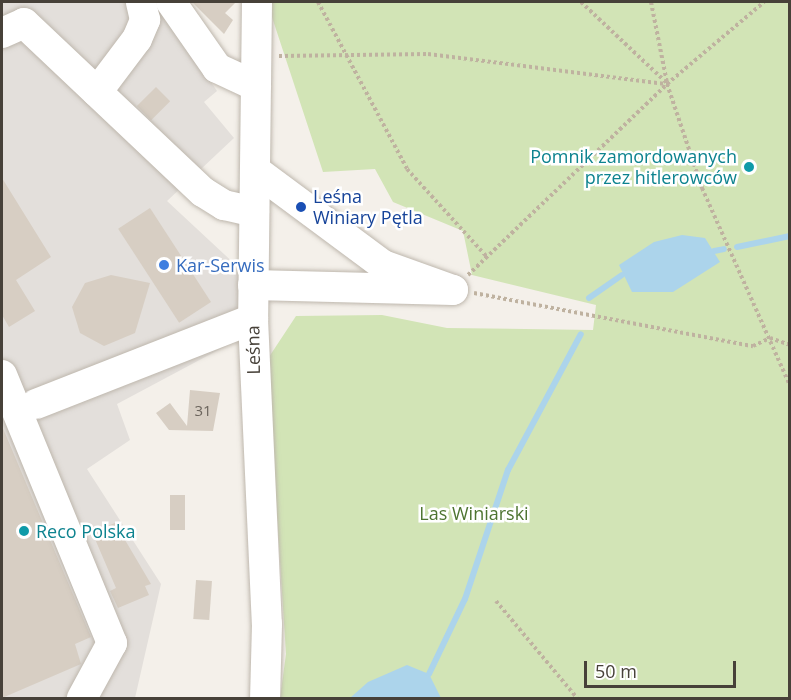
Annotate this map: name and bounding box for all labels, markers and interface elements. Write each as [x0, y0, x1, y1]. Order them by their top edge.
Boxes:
place label: Pomnik zamordowanych przez hitlerowców [530, 146, 737, 188]
marker: Pomnik zamordowanych przez hitlerowców [742, 160, 756, 174]
place label: Leśna Winiary Pętla [313, 186, 423, 228]
marker: Leśna Winiary Pętla [294, 200, 308, 214]
place label: Kar-Serwis [176, 254, 265, 276]
marker: Kar-Serwis [157, 258, 171, 272]
street label: Leśna [242, 325, 264, 375]
house number: 31 [194, 402, 212, 420]
park label: Las Winiarski [419, 502, 529, 524]
place label: Reco Polska [36, 520, 136, 542]
marker: Reco Polska [17, 524, 31, 538]
scale bar [587, 649, 738, 687]
text: 50 m [595, 659, 637, 683]

